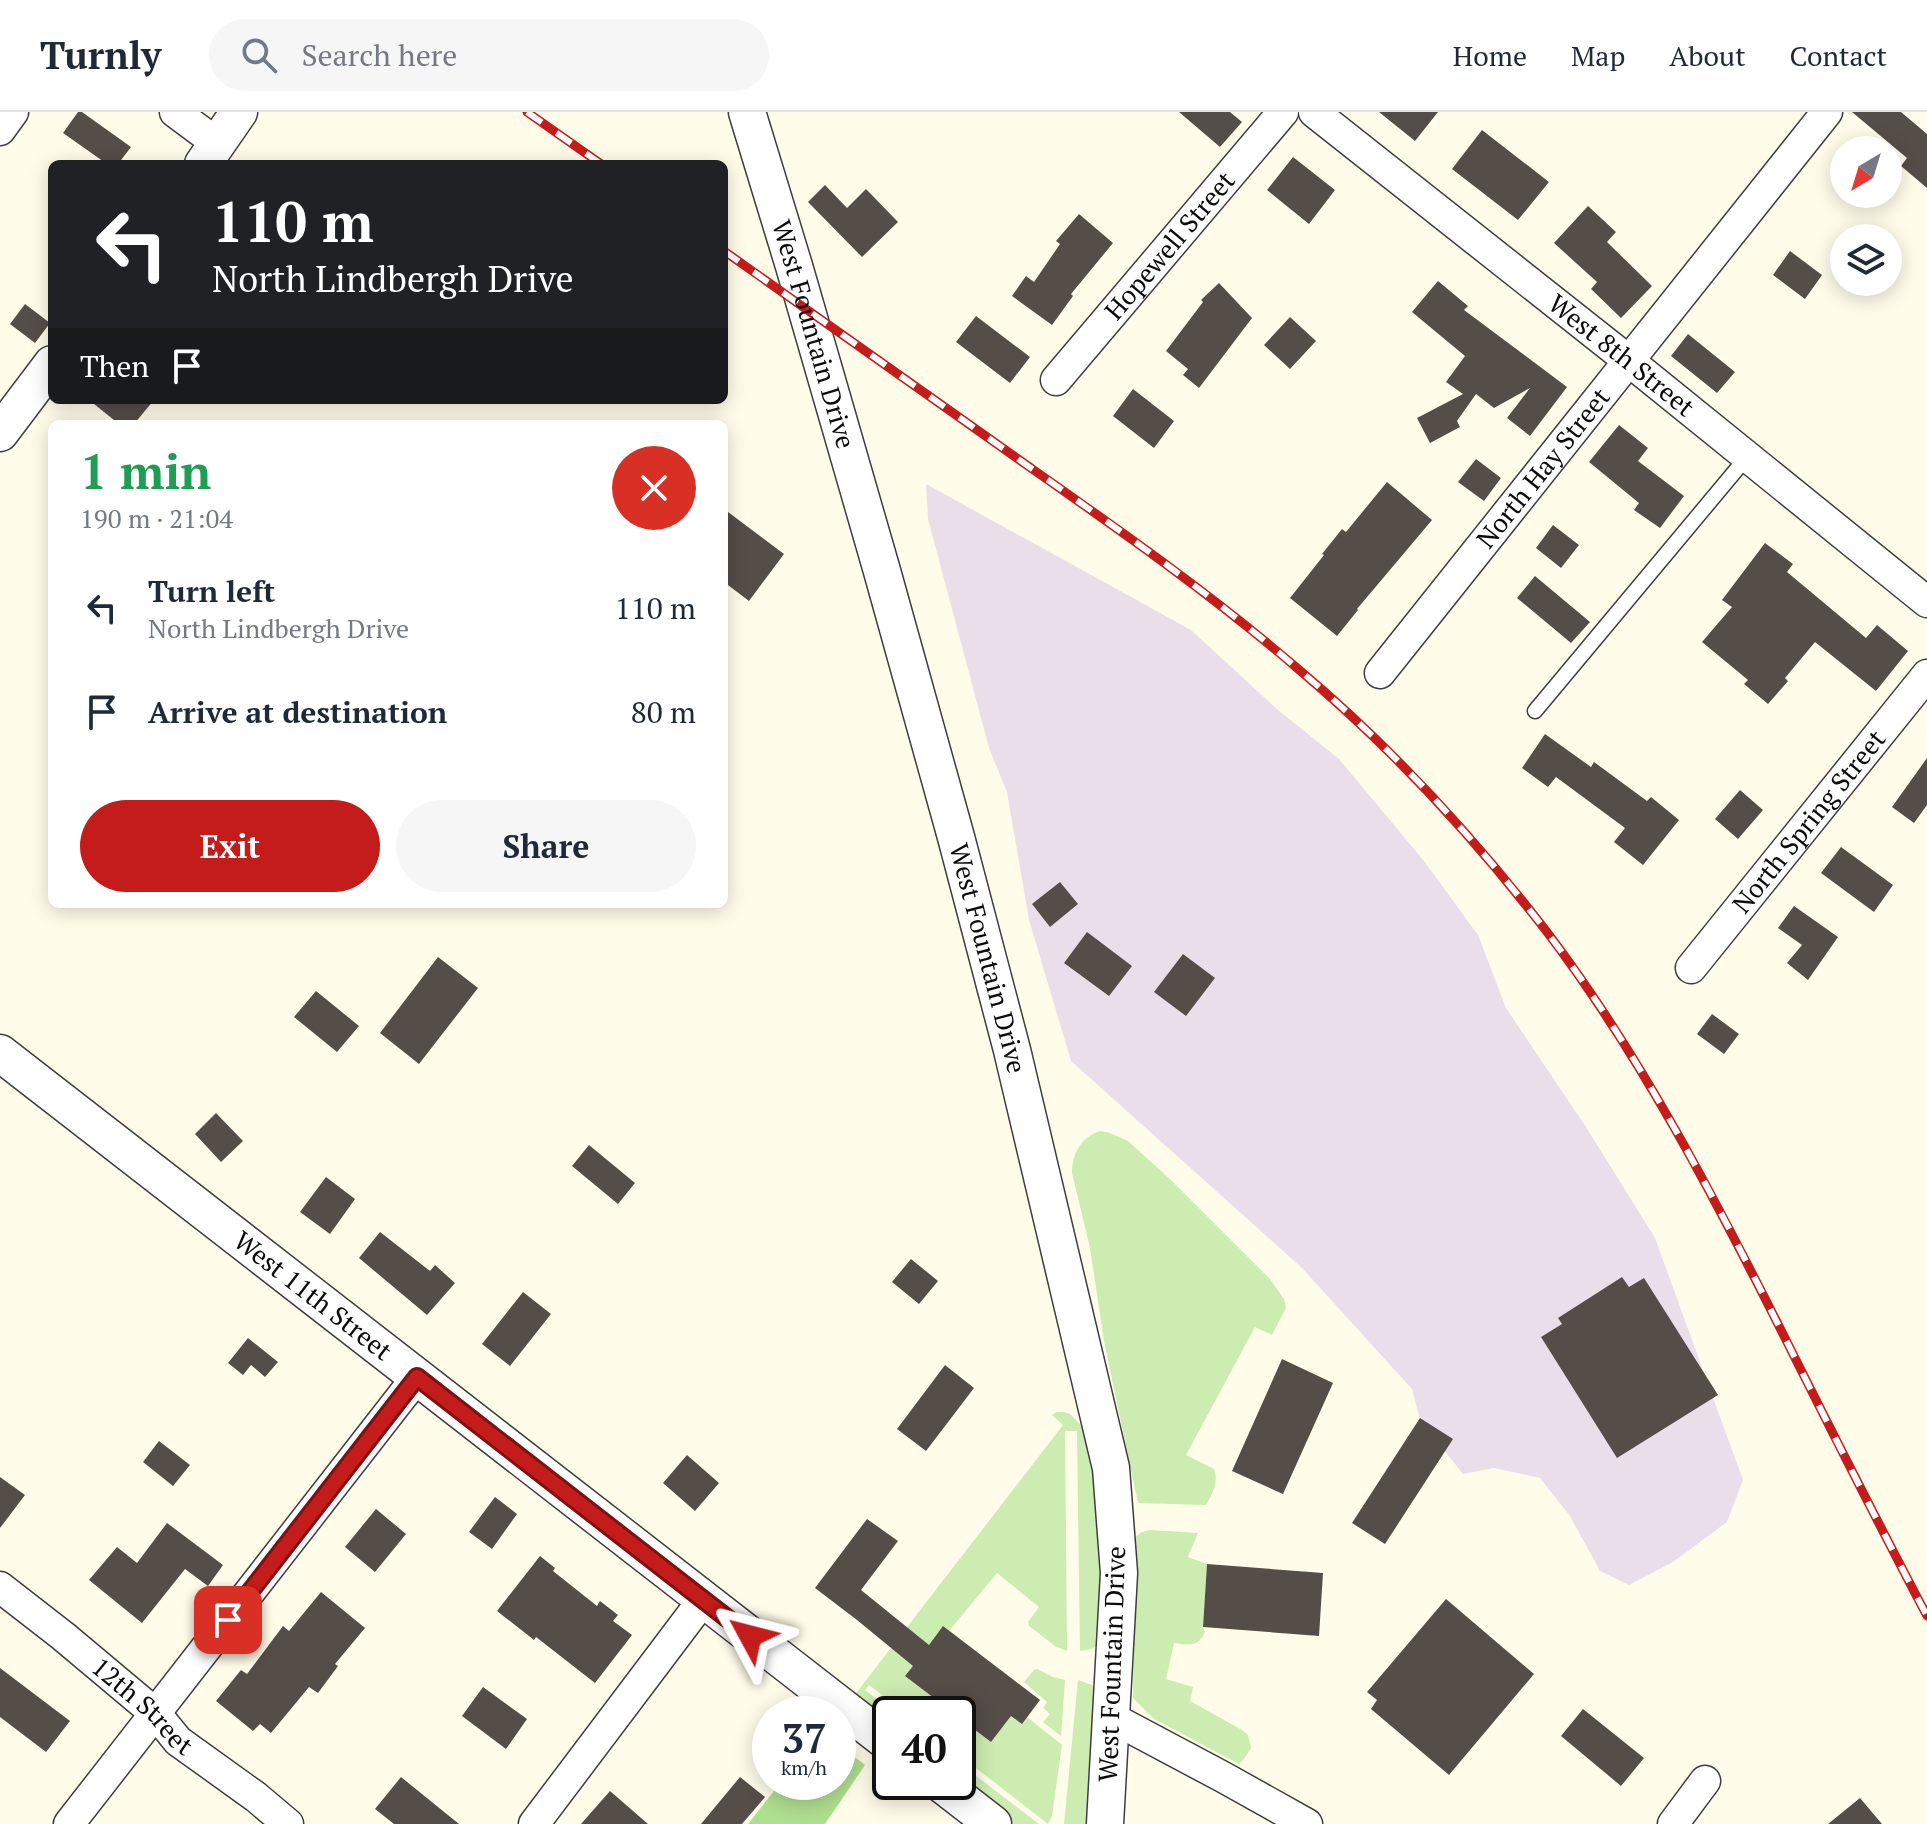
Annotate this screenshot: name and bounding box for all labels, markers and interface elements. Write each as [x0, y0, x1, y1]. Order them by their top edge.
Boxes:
search box [209, 19, 769, 91]
text: Turnly [40, 30, 161, 80]
icon: search [237, 33, 281, 77]
text: Search here [301, 35, 457, 75]
text: Home [1453, 37, 1527, 74]
text: Map [1571, 37, 1625, 74]
text: About [1669, 37, 1746, 74]
text: Contact [1790, 37, 1887, 74]
north arrow [1830, 136, 1902, 208]
map controls [1830, 136, 1902, 296]
street label: Hopewell Street [1096, 164, 1242, 326]
text: 110 m [212, 184, 374, 258]
icon: left [80, 192, 184, 296]
street label: West Fountain Drive [765, 216, 864, 452]
button: layers [1830, 224, 1902, 296]
text: North Lindbergh Drive [212, 255, 574, 302]
street label: West 8th Street [1542, 286, 1702, 423]
icon: arrive [165, 344, 209, 388]
text: Then [80, 346, 149, 386]
street label: North Hay Street [1468, 380, 1617, 555]
text: 1 min [80, 439, 211, 503]
button: close [612, 446, 696, 530]
text: 190 m · 21:04 [80, 501, 233, 535]
text: Turn left [148, 571, 275, 611]
icon: left [80, 586, 124, 630]
text: 110 m [615, 588, 696, 628]
text: North Lindbergh Drive [148, 611, 409, 645]
icon: arrive [80, 690, 124, 734]
text: Arrive at destination [148, 692, 447, 732]
text: 80 m [631, 692, 696, 732]
street label: North Spring Street [1724, 722, 1892, 920]
button: Exit [80, 800, 380, 892]
button: Share [396, 800, 696, 892]
street label: West Fountain Drive [942, 839, 1035, 1076]
street label: West 11th Street [227, 1223, 400, 1367]
street label: West Fountain Drive [1090, 1545, 1132, 1783]
pin [194, 1586, 262, 1654]
position arrow [708, 1594, 792, 1678]
icon: arrive [206, 1598, 250, 1642]
street label: 12th Street [85, 1649, 200, 1762]
speed limit sign: 40 [872, 1696, 976, 1800]
text: 37 [781, 1711, 827, 1764]
text: km/h [781, 1754, 827, 1781]

